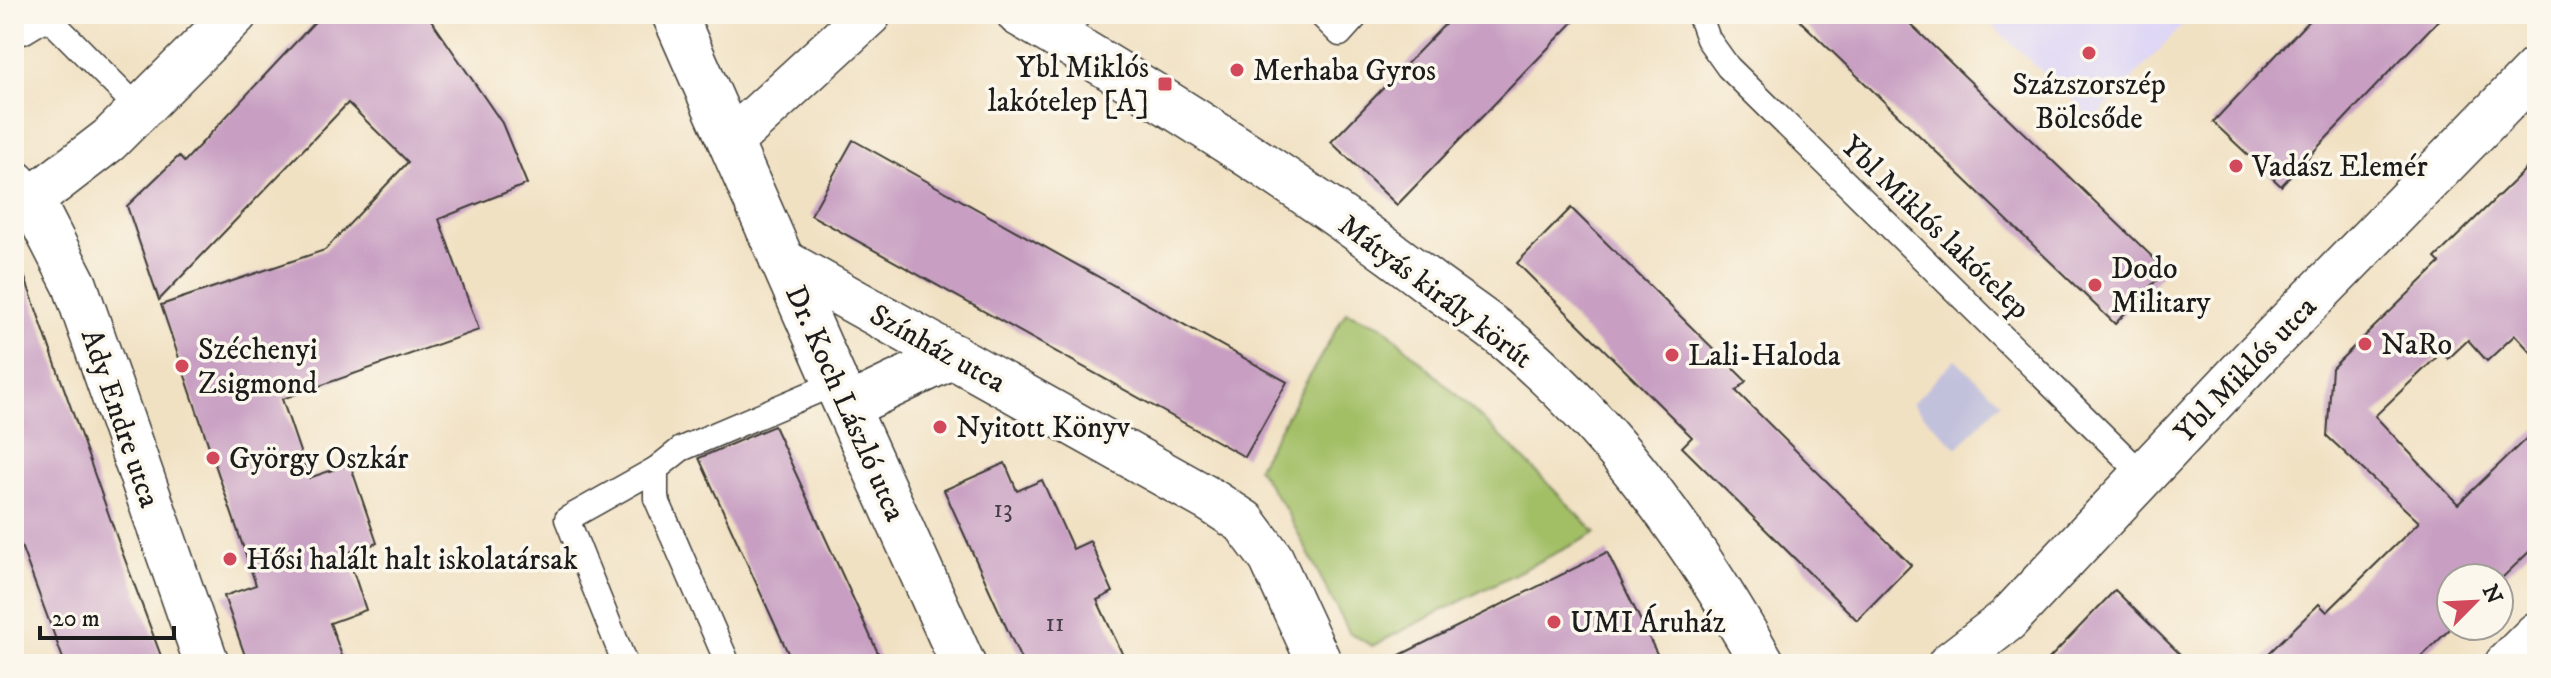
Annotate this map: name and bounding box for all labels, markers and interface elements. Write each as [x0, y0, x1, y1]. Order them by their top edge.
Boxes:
marker: Százszorszép Bölcsőde [2080, 44, 2098, 62]
place label: Ybl Miklós lakótelep [A] [988, 50, 1149, 121]
place label: Merhaba Gyros [1253, 53, 1436, 90]
marker: Merhaba Gyros [1228, 61, 1246, 79]
place label: Százszorszép Bölcsőde [2012, 67, 2166, 138]
marker: Ybl Miklós lakótelep [A] [1156, 75, 1174, 93]
street label: Ybl Miklós lakótelep [1833, 128, 2037, 328]
place label: Vadász Elemér [2251, 149, 2428, 186]
marker: Vadász Elemér [2227, 157, 2245, 175]
street label: Mátyás király körút [1331, 207, 1539, 377]
place label: Dodo Military [2111, 251, 2211, 322]
marker: Dodo Military [2086, 276, 2104, 294]
street label: Dr. Koch László utca [776, 280, 913, 527]
street label: Ybl Miklós utca [2167, 289, 2325, 451]
street label: Színház utca [863, 297, 1012, 402]
street label: Ady Endre utca [72, 324, 167, 513]
place label: NaRo [2381, 327, 2452, 364]
place label: Széchenyi Zsigmond [198, 332, 317, 403]
marker: NaRo [2356, 335, 2374, 353]
place label: Lali-Haloda [1688, 338, 1841, 375]
marker: Lali-Haloda [1663, 346, 1681, 364]
marker: Széchenyi Zsigmond [173, 357, 191, 375]
place label: Nyitott Könyv [956, 410, 1131, 447]
marker: Nyitott Könyv [931, 418, 949, 436]
place label: György Oszkár [229, 441, 408, 478]
marker: György Oszkár [204, 449, 222, 467]
house number: 13 [993, 493, 1013, 526]
place label: Hősi halált halt iskolatársak [246, 542, 578, 579]
marker: Hősi halált halt iskolatársak [221, 550, 239, 568]
north arrow [2435, 562, 2515, 642]
text: N [2476, 581, 2508, 608]
scale bar [40, 590, 174, 640]
place label: UMI Áruház [1570, 603, 1726, 642]
text: 20 m [52, 604, 100, 634]
house number: 11 [1045, 607, 1065, 640]
marker: UMI Áruház [1545, 613, 1563, 631]

